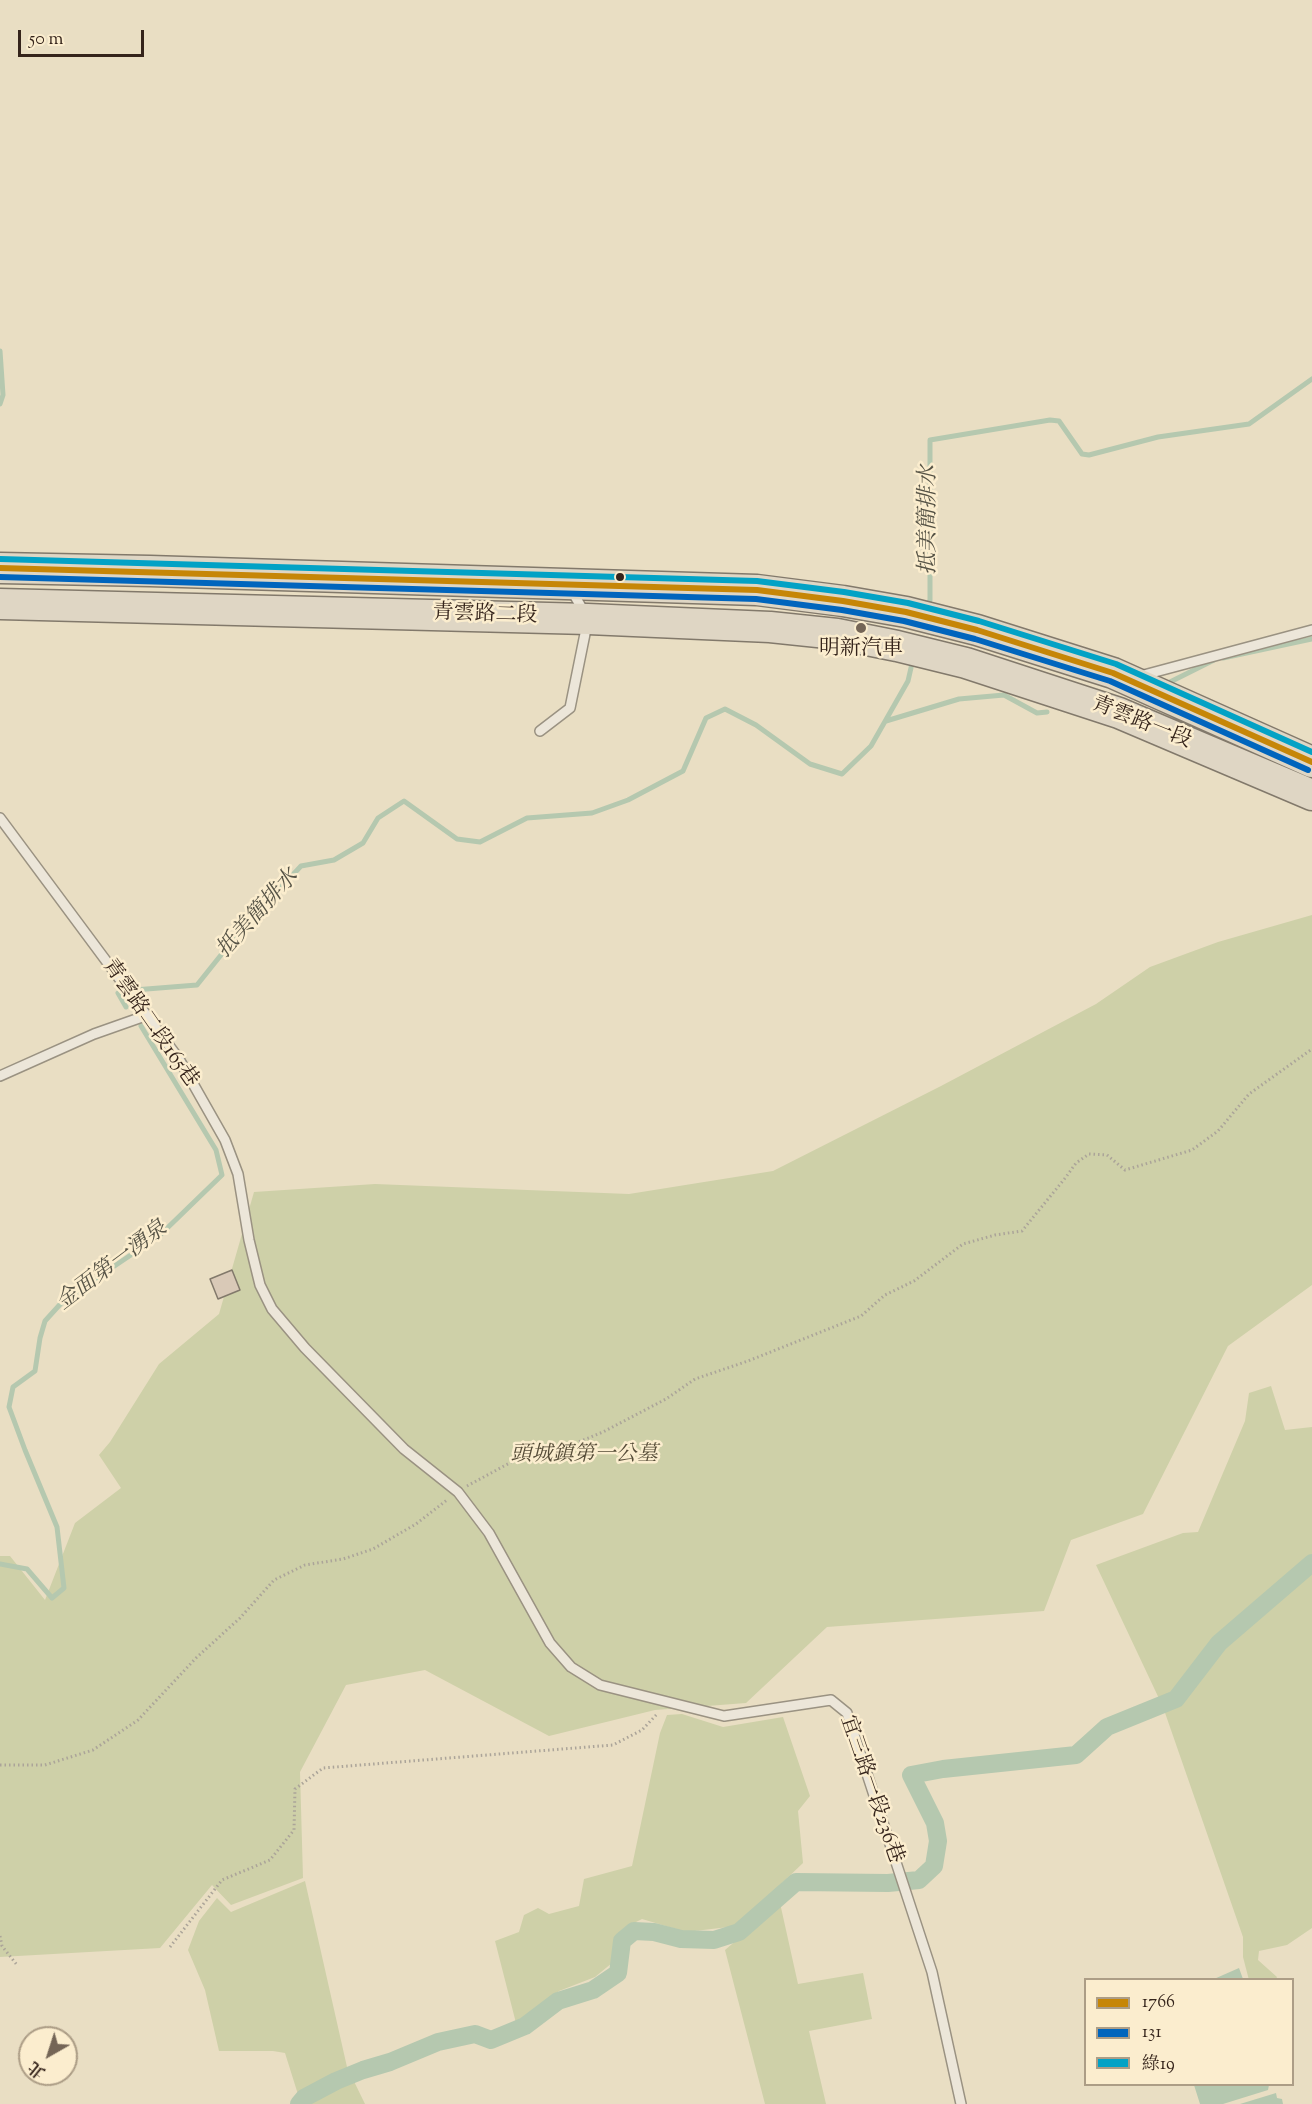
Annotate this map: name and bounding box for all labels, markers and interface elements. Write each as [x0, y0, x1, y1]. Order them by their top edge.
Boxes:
scale bar [21, 18, 147, 56]
text: 50 m [29, 27, 63, 53]
water label: 抵美簡排水 [917, 465, 943, 575]
unlabelled marker [614, 571, 626, 583]
street label: 青雲路二段 [432, 602, 538, 630]
marker: 明新汽車 [854, 621, 868, 635]
place label: 明新汽車 [819, 637, 903, 663]
street label: 青雲路一段 [1088, 693, 1194, 755]
water label: 抵美簡排水 [212, 865, 306, 965]
street label: 青雲路二段165巷 [95, 955, 203, 1093]
water label: 金面第一湧泉 [52, 1217, 174, 1317]
park label: 頭城鎮第一公墓 [511, 1443, 657, 1469]
street label: 宜三路一段236巷 [833, 1713, 907, 1867]
legend [1084, 1978, 1294, 2086]
text: 1766 [1142, 1990, 1175, 2016]
text: 131 [1142, 2020, 1162, 2046]
north arrow [18, 2026, 78, 2086]
text: 綠19 [1142, 2052, 1175, 2078]
text: 北 [24, 2055, 51, 2083]

